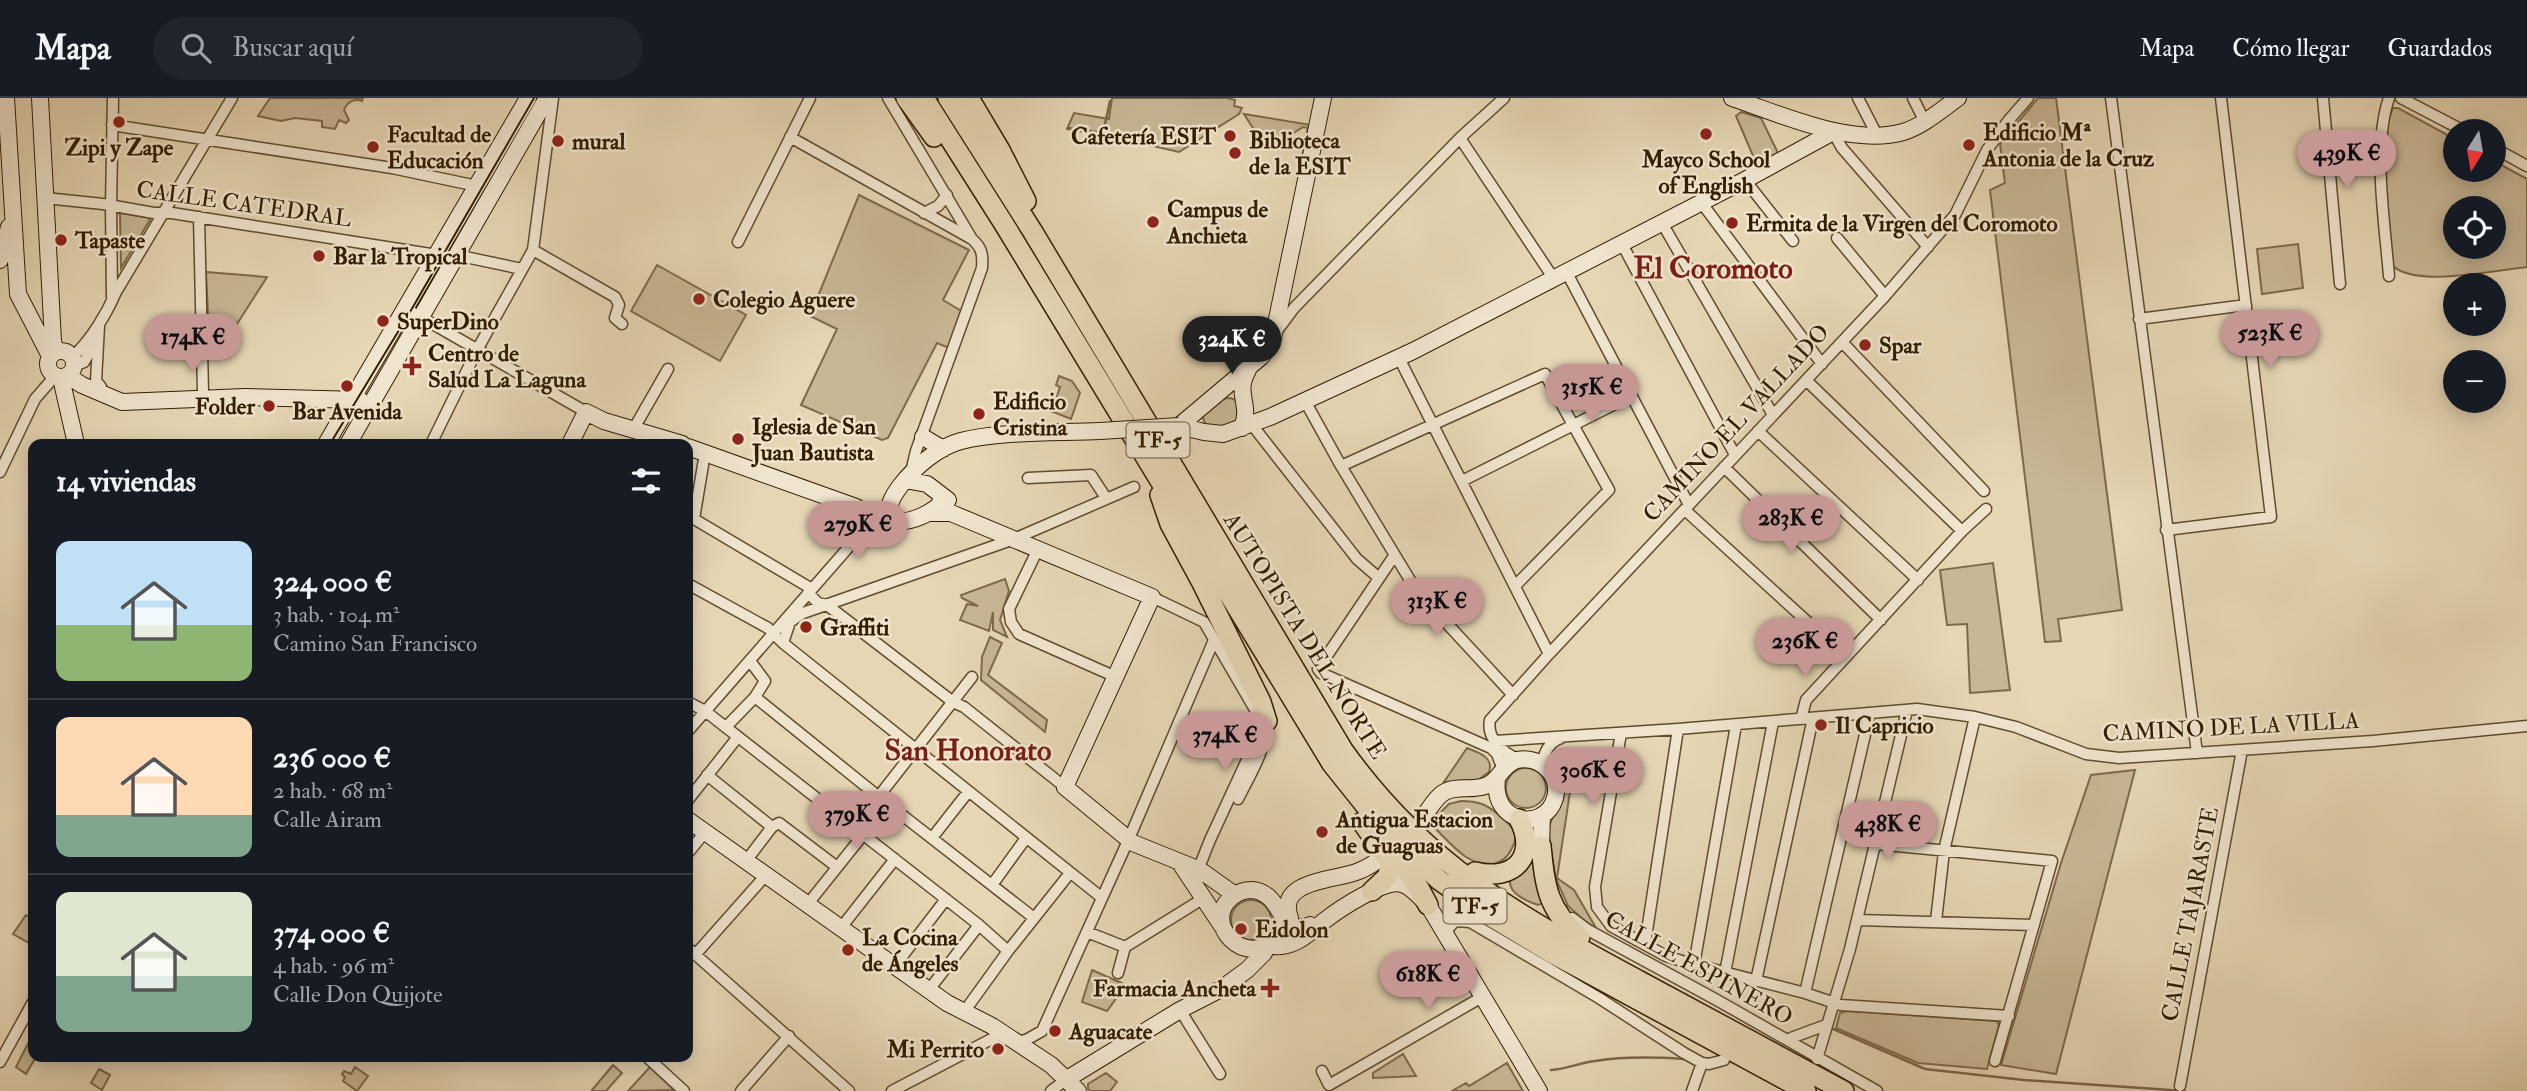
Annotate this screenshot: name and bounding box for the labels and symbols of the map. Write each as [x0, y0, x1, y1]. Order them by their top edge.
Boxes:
marker: Zipi y Zape [111, 114, 127, 130]
place label: Edificio Mª Antonia de la Cruz [1982, 118, 2155, 173]
north arrow [2443, 119, 2506, 182]
place label: Facultad de Educación [387, 120, 492, 175]
place label: Cafetería ESIT [1071, 122, 1217, 151]
place label: Biblioteca de la ESIT [1249, 126, 1352, 181]
marker: Mayco School of English [1698, 126, 1714, 142]
place label: mural [572, 127, 627, 156]
marker: Cafetería ESIT [1222, 128, 1238, 144]
pin: 439K € [2290, 130, 2404, 190]
place label: Zipi y Zape [65, 133, 174, 163]
marker: mural [550, 133, 566, 149]
marker: Edificio Mª Antonia de la Cruz [1961, 137, 1977, 153]
marker: Facultad de Educación [365, 139, 381, 155]
marker: Biblioteca de la ESIT [1227, 145, 1243, 161]
place label: Mayco School of English [1641, 145, 1771, 201]
street label: CALLE CATEDRAL [135, 175, 354, 233]
place label: Campus de Anchieta [1166, 195, 1268, 250]
place label: Ermita de la Virgen del Coromoto [1746, 209, 2058, 239]
marker: Campus de Anchieta [1145, 214, 1161, 230]
marker: Ermita de la Virgen del Coromoto [1724, 215, 1740, 231]
place label: Tapaste [74, 226, 145, 256]
marker: Tapaste [53, 232, 69, 248]
place label: Bar la Tropical [333, 242, 469, 272]
marker: Bar la Tropical [311, 248, 327, 264]
district label: El Coromoto [1633, 250, 1793, 287]
place label: Colegio Aguere [713, 285, 856, 315]
marker: Colegio Aguere [691, 291, 707, 307]
place label: SuperDino [397, 307, 499, 337]
pin: 523K € [2213, 310, 2327, 370]
marker: SuperDino [375, 313, 391, 329]
pin: 174K € [136, 314, 250, 374]
pin: 324K € [1175, 316, 1289, 376]
street label: CAMINO EL VALLADO [1637, 318, 1835, 528]
place label: Spar [1879, 331, 1922, 361]
marker: Spar [1857, 337, 1873, 353]
place label: Centro de Salud La Laguna [428, 339, 587, 395]
marker: Centro de Salud La Laguna [402, 356, 422, 376]
pin: 315K € [1535, 364, 1649, 424]
marker: Bar Avenida [339, 378, 355, 394]
place label: Edificio Cristina [993, 387, 1069, 442]
place label: Folder [195, 392, 255, 421]
place label: Bar Avenida [292, 397, 404, 426]
marker: Folder [261, 398, 277, 414]
marker: Edificio Cristina [971, 406, 987, 422]
place label: Iglesia de San Juan Bautista [751, 412, 876, 468]
road number: TF-5 [1126, 422, 1190, 458]
marker: Iglesia de San Juan Bautista [730, 431, 746, 447]
pin: 283K € [1734, 496, 1848, 555]
pin: 279K € [801, 502, 915, 561]
street label: AUTOPISTA DEL NORTE [1217, 507, 1393, 765]
pin: 313K € [1380, 578, 1494, 638]
place label: Graffiti [820, 613, 889, 642]
pin: 236K € [1748, 618, 1862, 678]
marker: Graffiti [798, 619, 814, 635]
street label: CAMINO DE LA VILLA [2102, 706, 2361, 748]
place label: Il Capricio [1835, 711, 1934, 741]
pin: 374K € [1168, 712, 1282, 772]
marker: Il Capricio [1813, 717, 1829, 733]
district label: San Honorato [885, 732, 1051, 769]
pin: 306K € [1536, 748, 1650, 807]
pin: 379K € [800, 792, 914, 851]
pin: 438K € [1831, 802, 1945, 861]
street label: CALLE TAJARASTE [2155, 804, 2225, 1024]
place label: Antigua Estacion de Guaguas [1335, 805, 1493, 861]
marker: Antigua Estacion de Guaguas [1314, 824, 1330, 840]
road number: TF-5 [1444, 888, 1506, 924]
street label: CALLE ESPINERO [1600, 904, 1798, 1032]
place label: Eidolon [1255, 915, 1329, 944]
marker: Eidolon [1233, 921, 1249, 937]
place label: La Cocina de Ángeles [862, 923, 959, 979]
marker: La Cocina de Ángeles [840, 942, 856, 958]
pin: 618K € [1371, 951, 1485, 1011]
place label: Farmacia Ancheta [1093, 974, 1258, 1003]
marker: Farmacia Ancheta [1262, 980, 1278, 996]
place label: Aguacate [1068, 1017, 1153, 1047]
marker: Aguacate [1047, 1023, 1063, 1039]
place label: Mi Perrito [886, 1035, 984, 1064]
marker: Mi Perrito [990, 1041, 1006, 1057]

